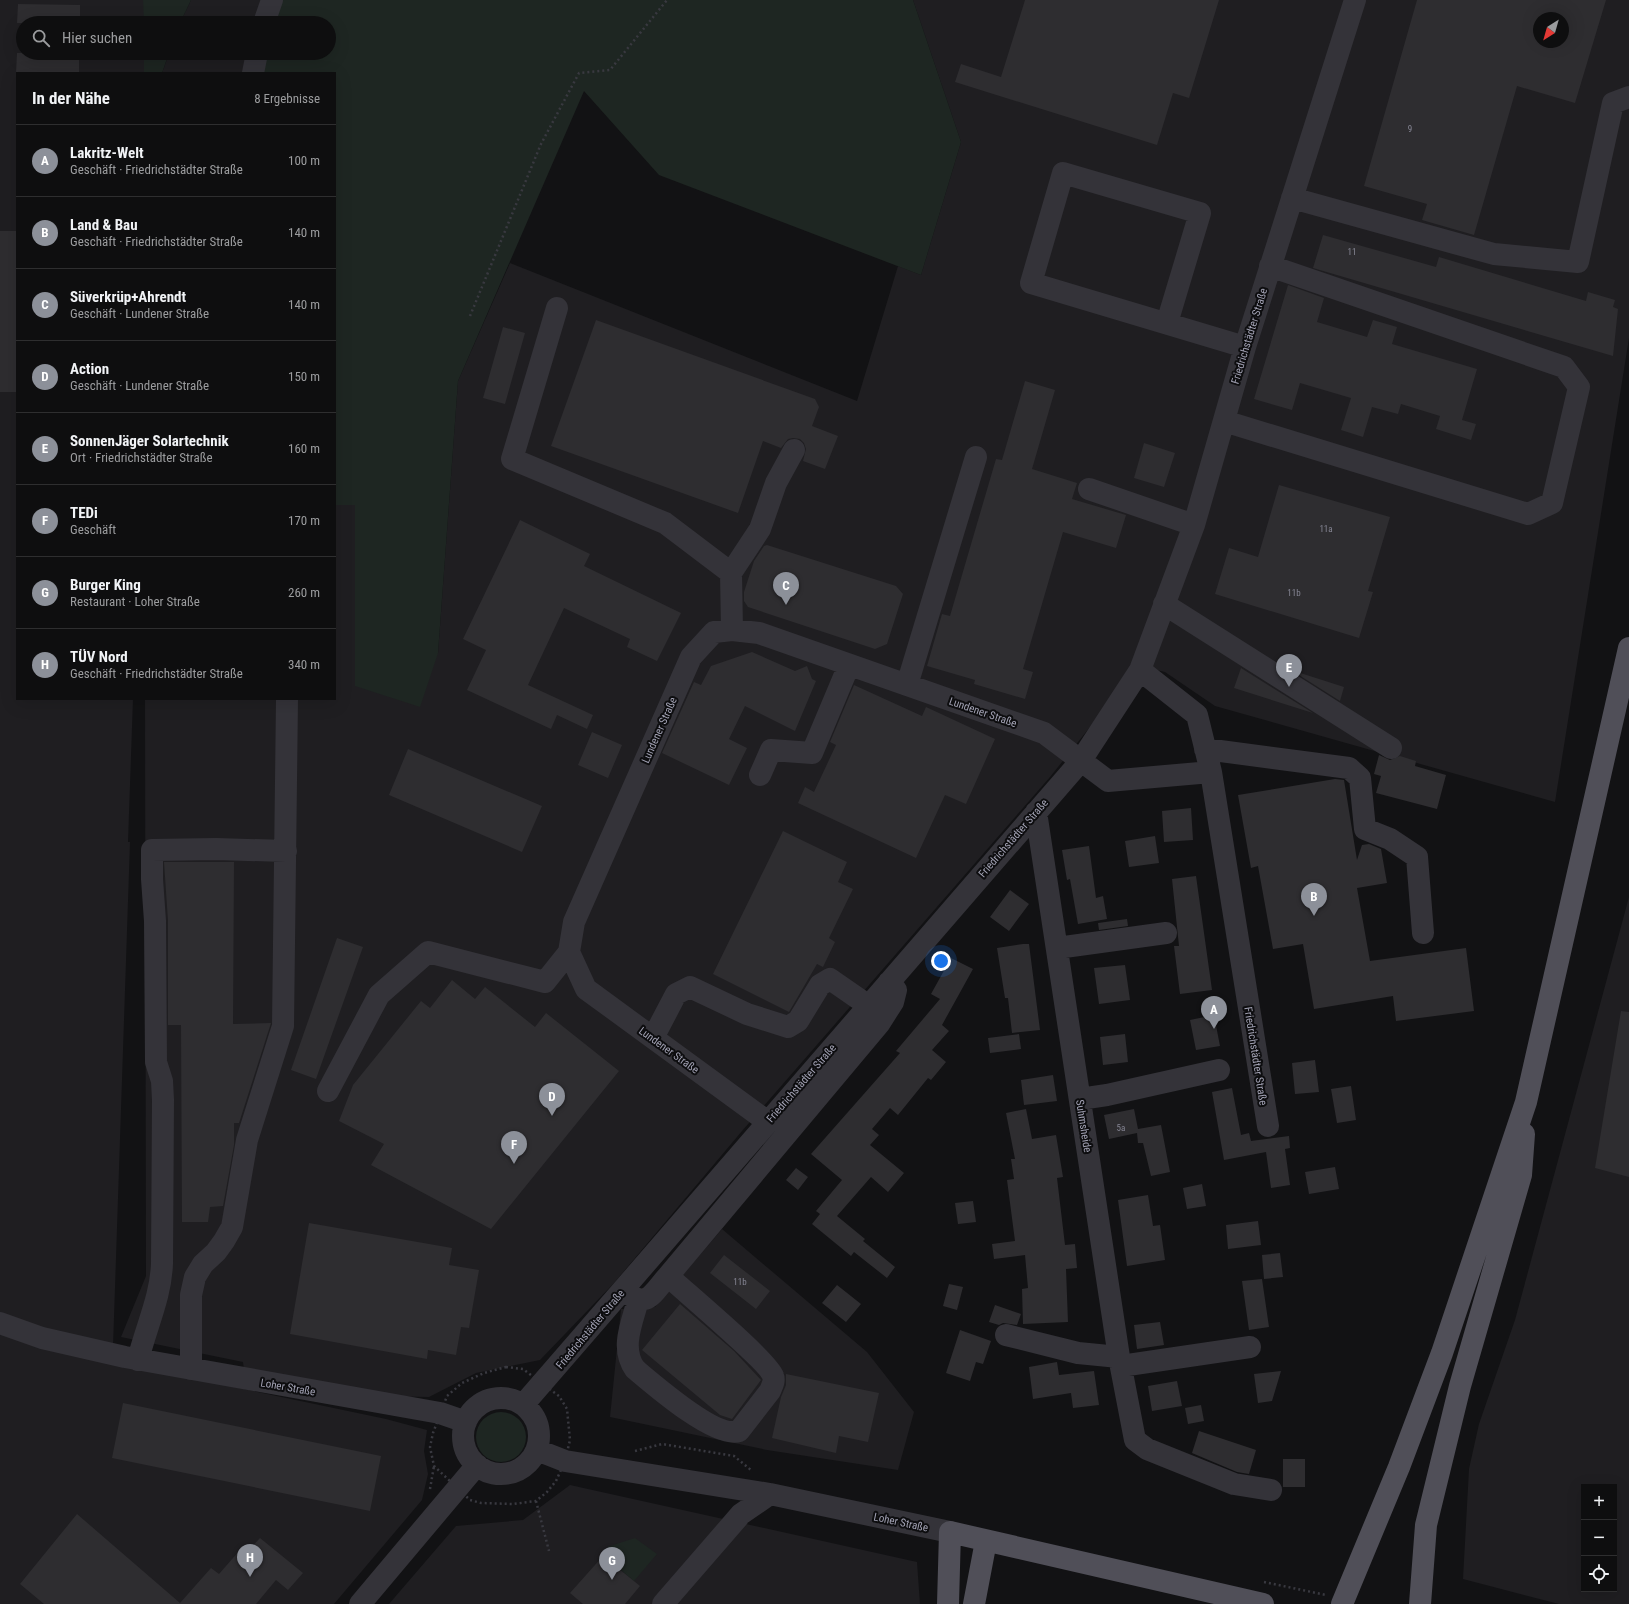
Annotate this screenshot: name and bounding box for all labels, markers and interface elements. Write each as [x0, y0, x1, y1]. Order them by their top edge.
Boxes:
north arrow [1533, 12, 1569, 48]
search box [16, 16, 336, 60]
icon: search [30, 27, 52, 49]
text: Hier suchen [62, 29, 132, 47]
text: In der Nähe [32, 88, 110, 108]
text: 8 Ergebnisse [254, 91, 320, 106]
house number: 9 [1408, 124, 1412, 134]
text: Lakritz-Welt [70, 144, 144, 162]
text: A [41, 153, 49, 168]
text: 100 m [288, 153, 320, 168]
text: Geschäft · Friedrichstädter Straße [70, 162, 243, 177]
text: Land & Bau [70, 216, 138, 234]
text: B [41, 225, 49, 240]
text: 140 m [288, 225, 320, 240]
text: Geschäft · Friedrichstädter Straße [70, 234, 243, 249]
house number: 11 [1348, 247, 1356, 257]
street label: Friedrichstädter Straße [1229, 287, 1270, 386]
text: Süverkrüp+Ahrendt [70, 288, 186, 306]
text: C [41, 297, 49, 312]
text: 140 m [288, 297, 320, 312]
text: Geschäft · Lundener Straße [70, 306, 209, 321]
text: Action [70, 360, 109, 378]
text: D [41, 369, 49, 384]
text: 150 m [288, 369, 320, 384]
text: Geschäft · Lundener Straße [70, 378, 209, 393]
text: SonnenJäger Solartechnik [70, 432, 229, 450]
text: E [42, 441, 48, 456]
text: 160 m [288, 441, 320, 456]
text: Ort · Friedrichstädter Straße [70, 450, 213, 465]
text: TEDi [70, 504, 98, 522]
text: F [42, 513, 48, 528]
text: 170 m [288, 513, 320, 528]
text: Geschäft [70, 522, 116, 537]
house number: 11a [1319, 524, 1333, 534]
pin: C [773, 572, 799, 605]
text: Burger King [70, 576, 141, 594]
text: G [41, 585, 49, 600]
text: 260 m [288, 585, 320, 600]
house number: 11b [1287, 588, 1301, 598]
text: Restaurant · Loher Straße [70, 594, 200, 609]
text: TÜV Nord [70, 648, 128, 666]
pin: E [1276, 654, 1302, 687]
text: H [41, 657, 49, 672]
text: 340 m [288, 657, 320, 672]
text: Geschäft · Friedrichstädter Straße [70, 666, 243, 681]
street label: Lundener Straße [639, 695, 680, 765]
street label: Lundener Straße [947, 695, 1018, 730]
street label: Friedrichstädter Straße [976, 797, 1051, 880]
pin: B [1301, 883, 1327, 916]
your location [931, 951, 951, 971]
pin: A [1201, 996, 1227, 1029]
street label: Friedrichstädter Straße [1241, 1006, 1270, 1106]
street label: Lundener Straße [636, 1024, 701, 1076]
street label: Friedrichstädter Straße [764, 1042, 839, 1125]
pin: D [539, 1083, 565, 1116]
street label: Suhmsheide [1073, 1099, 1094, 1153]
house number: 5a [1117, 1123, 1125, 1133]
pin: F [501, 1131, 527, 1164]
house number: 11b [733, 1277, 747, 1287]
street label: Friedrichstädter Straße [553, 1287, 627, 1372]
street label: Loher Straße [260, 1376, 316, 1399]
map controls [1581, 1484, 1617, 1592]
button: + [1581, 1484, 1617, 1520]
street label: Loher Straße [872, 1510, 929, 1535]
button: − [1581, 1520, 1617, 1556]
pin: H [237, 1544, 263, 1577]
pin: G [599, 1547, 625, 1580]
button: locate [1581, 1556, 1617, 1592]

